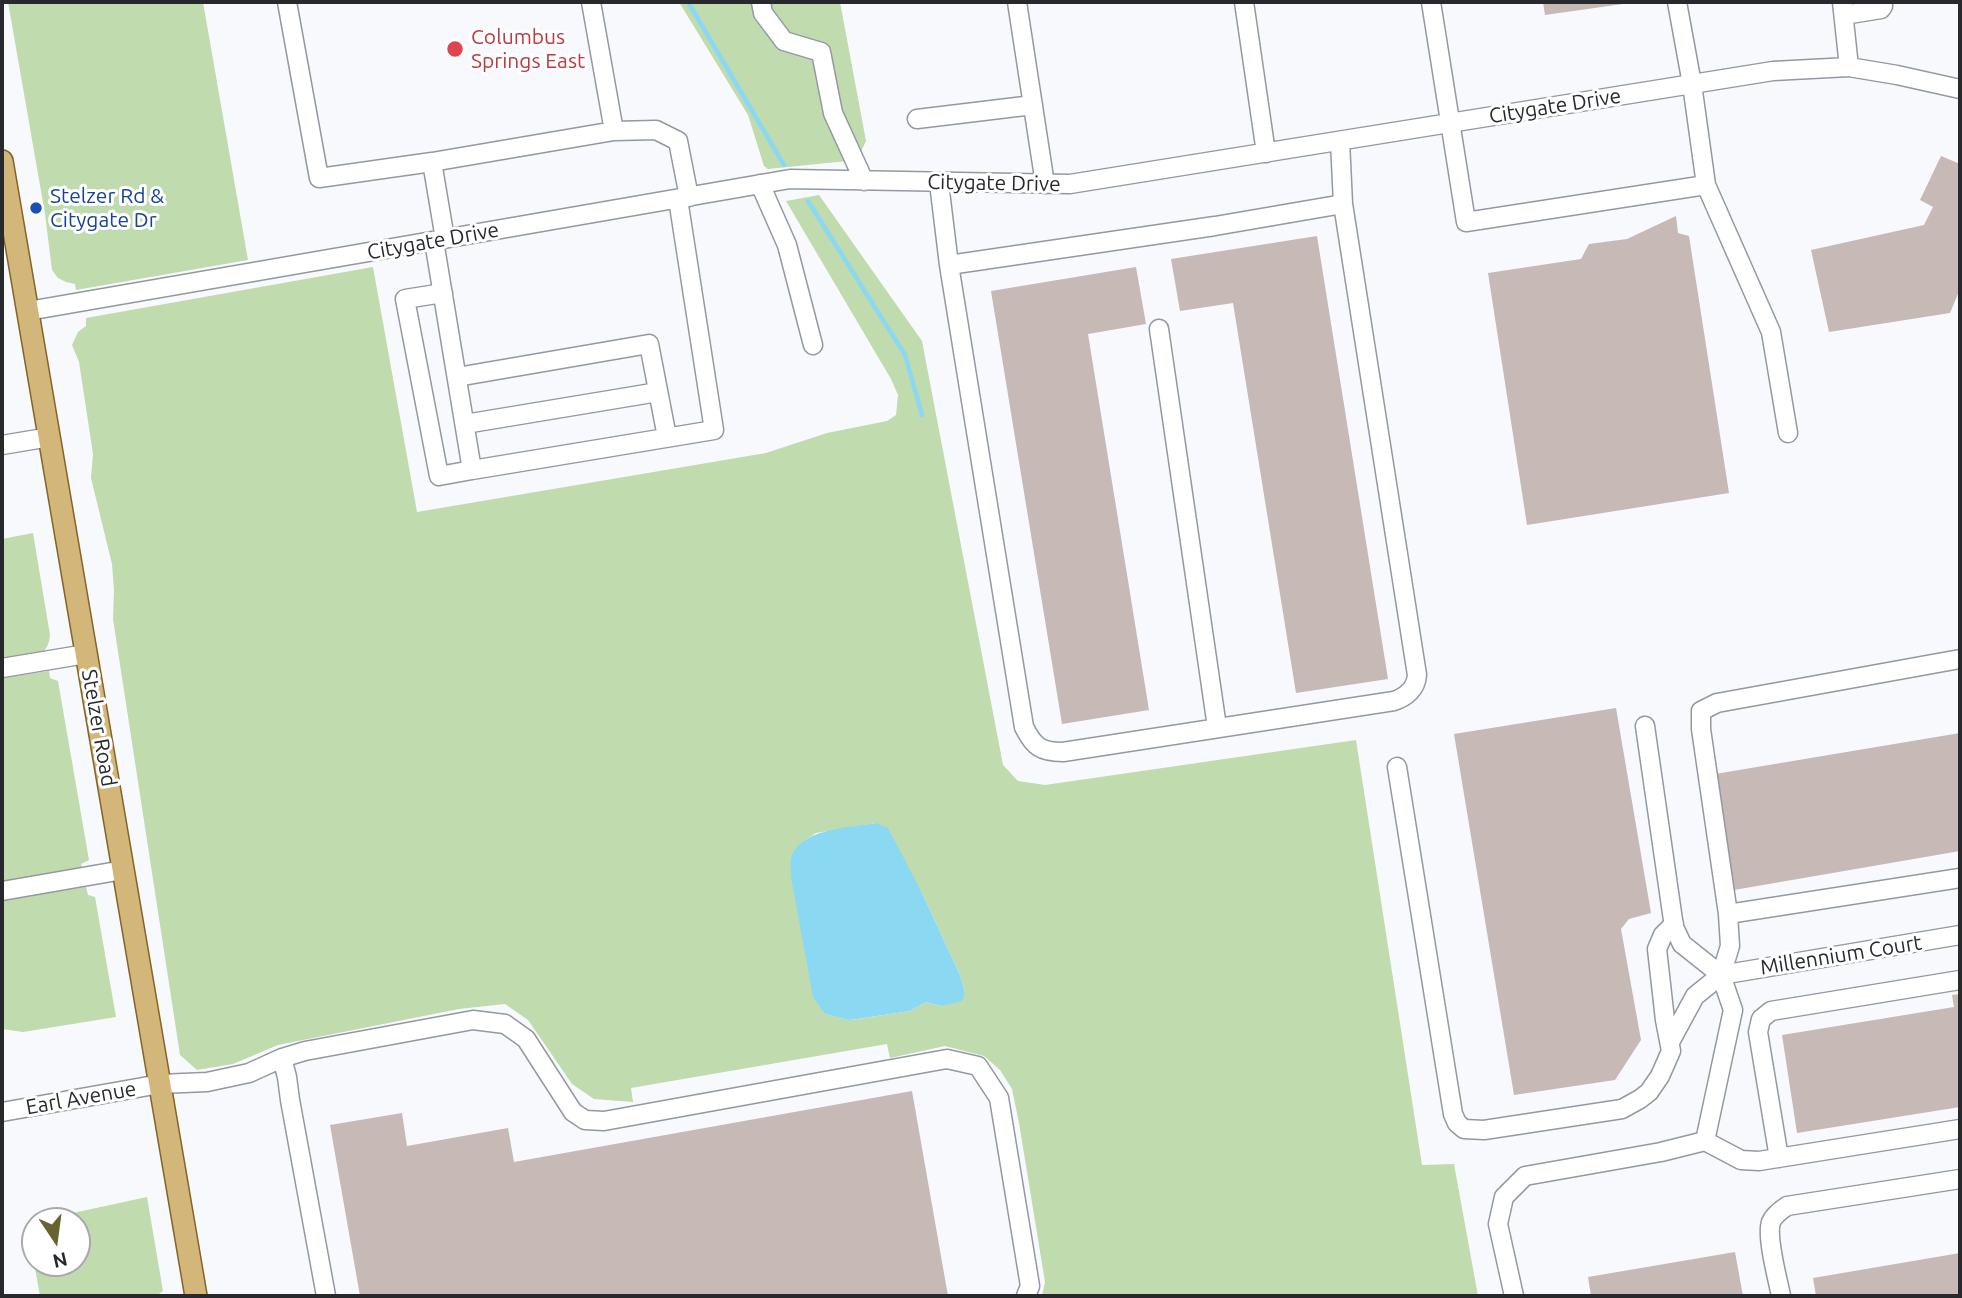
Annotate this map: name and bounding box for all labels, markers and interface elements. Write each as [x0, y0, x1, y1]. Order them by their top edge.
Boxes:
place label: Columbus Springs East [471, 24, 585, 74]
marker: Columbus Springs East [445, 39, 465, 59]
street label: Citygate Drive [1487, 83, 1623, 129]
street label: Citygate Drive [927, 169, 1061, 197]
place label: Stelzer Rd & Citygate Dr [50, 183, 164, 233]
marker: Stelzer Rd & Citygate Dr [28, 200, 44, 216]
street label: Citygate Drive [365, 217, 501, 265]
street label: Stelzer Road [76, 667, 122, 789]
street label: Millennium Court [1758, 930, 1924, 980]
street label: Earl Avenue [24, 1076, 138, 1120]
north arrow [21, 1207, 91, 1277]
text: N [51, 1248, 70, 1273]

